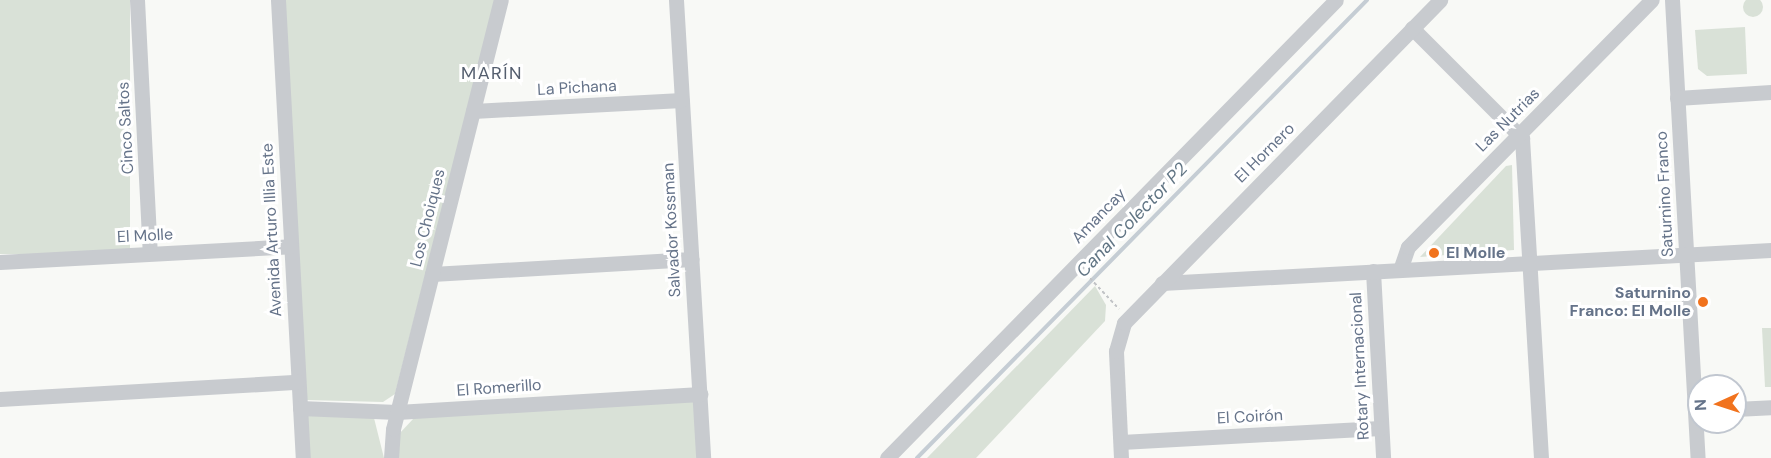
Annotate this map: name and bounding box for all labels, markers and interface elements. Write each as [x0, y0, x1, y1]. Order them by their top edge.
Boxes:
district label: MARÍN [461, 62, 523, 84]
street label: La Pichana [537, 76, 617, 100]
street label: Cinco Saltos [114, 81, 138, 175]
street label: Las Nutrias [1472, 84, 1544, 156]
street label: El Hornero [1231, 119, 1299, 187]
street label: Saturnino Franco [1652, 131, 1678, 257]
street label: Avenida Arturo Illia Este [258, 143, 286, 317]
water label: Canal Colector P2 [1072, 158, 1192, 282]
street label: Salvador Kossman [659, 162, 685, 298]
street label: Los Choiques [407, 167, 449, 269]
street label: Amancay [1068, 184, 1130, 248]
street label: El Molle [117, 225, 173, 247]
place label: El Molle [1446, 243, 1505, 263]
marker: El Molle [1427, 246, 1441, 260]
place label: Saturnino Franco: El Molle [1570, 283, 1691, 321]
street label: Rotary Internacional [1347, 292, 1373, 440]
marker: Saturnino Franco: El Molle [1696, 295, 1710, 309]
north arrow [1687, 374, 1747, 434]
street label: El Romerillo [456, 375, 542, 401]
text: N [1690, 398, 1711, 411]
street label: El Coirón [1217, 406, 1283, 428]

